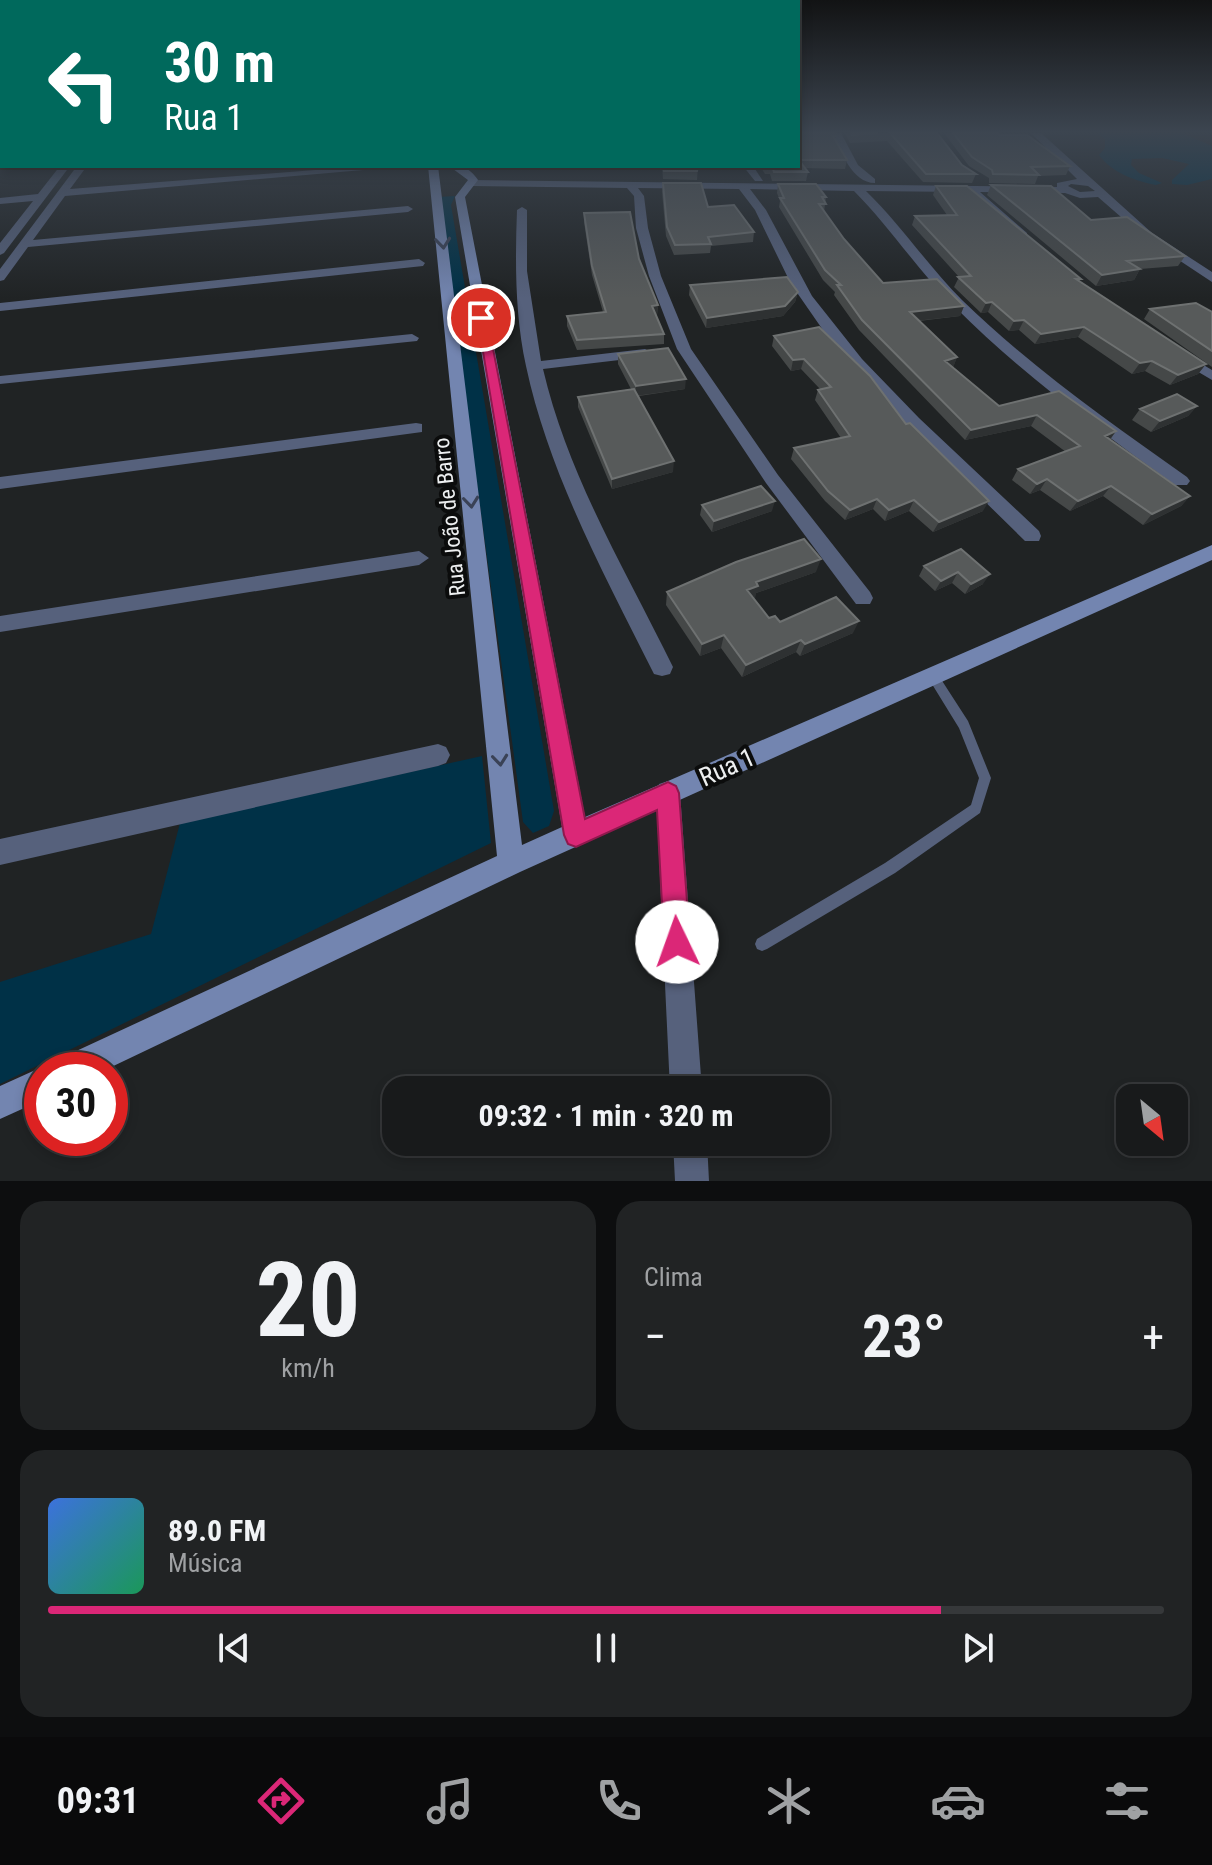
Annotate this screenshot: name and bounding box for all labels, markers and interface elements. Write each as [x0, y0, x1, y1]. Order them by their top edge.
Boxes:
text: 30 m [164, 30, 275, 96]
icon: left [32, 32, 136, 136]
text: Rua 1 [164, 97, 244, 139]
one-way arrow [434, 237, 451, 250]
pin [447, 284, 515, 352]
icon: arrive [459, 296, 503, 340]
street label: Rua João de Barro [429, 436, 470, 597]
one-way arrow [463, 496, 480, 509]
street label: Rua 1 [695, 742, 759, 792]
one-way arrow [492, 754, 509, 767]
position arrow [635, 900, 719, 984]
speed limit sign: 30 [24, 1052, 128, 1156]
north arrow [1116, 1084, 1188, 1156]
map controls [1116, 1084, 1188, 1156]
text: 09:32 · 1 min · 320 m [479, 1098, 733, 1133]
text: 20 [255, 1240, 361, 1361]
text: Clima [644, 1262, 703, 1292]
text: 23° [862, 1301, 946, 1372]
text: − [644, 1311, 666, 1363]
text: + [1142, 1311, 1164, 1363]
text: km/h [281, 1353, 335, 1383]
text: 89.0 FM [168, 1513, 266, 1548]
text: Música [168, 1548, 243, 1578]
icon: previous [212, 1626, 256, 1670]
icon: pause [584, 1626, 628, 1670]
icon: next [956, 1626, 1000, 1670]
icon: directions [253, 1773, 309, 1829]
icon: music [422, 1773, 478, 1829]
icon: phone [591, 1773, 647, 1829]
icon: climate [761, 1773, 817, 1829]
icon: car [930, 1773, 986, 1829]
icon: filters [1099, 1773, 1155, 1829]
text: 09:31 [57, 1780, 139, 1822]

